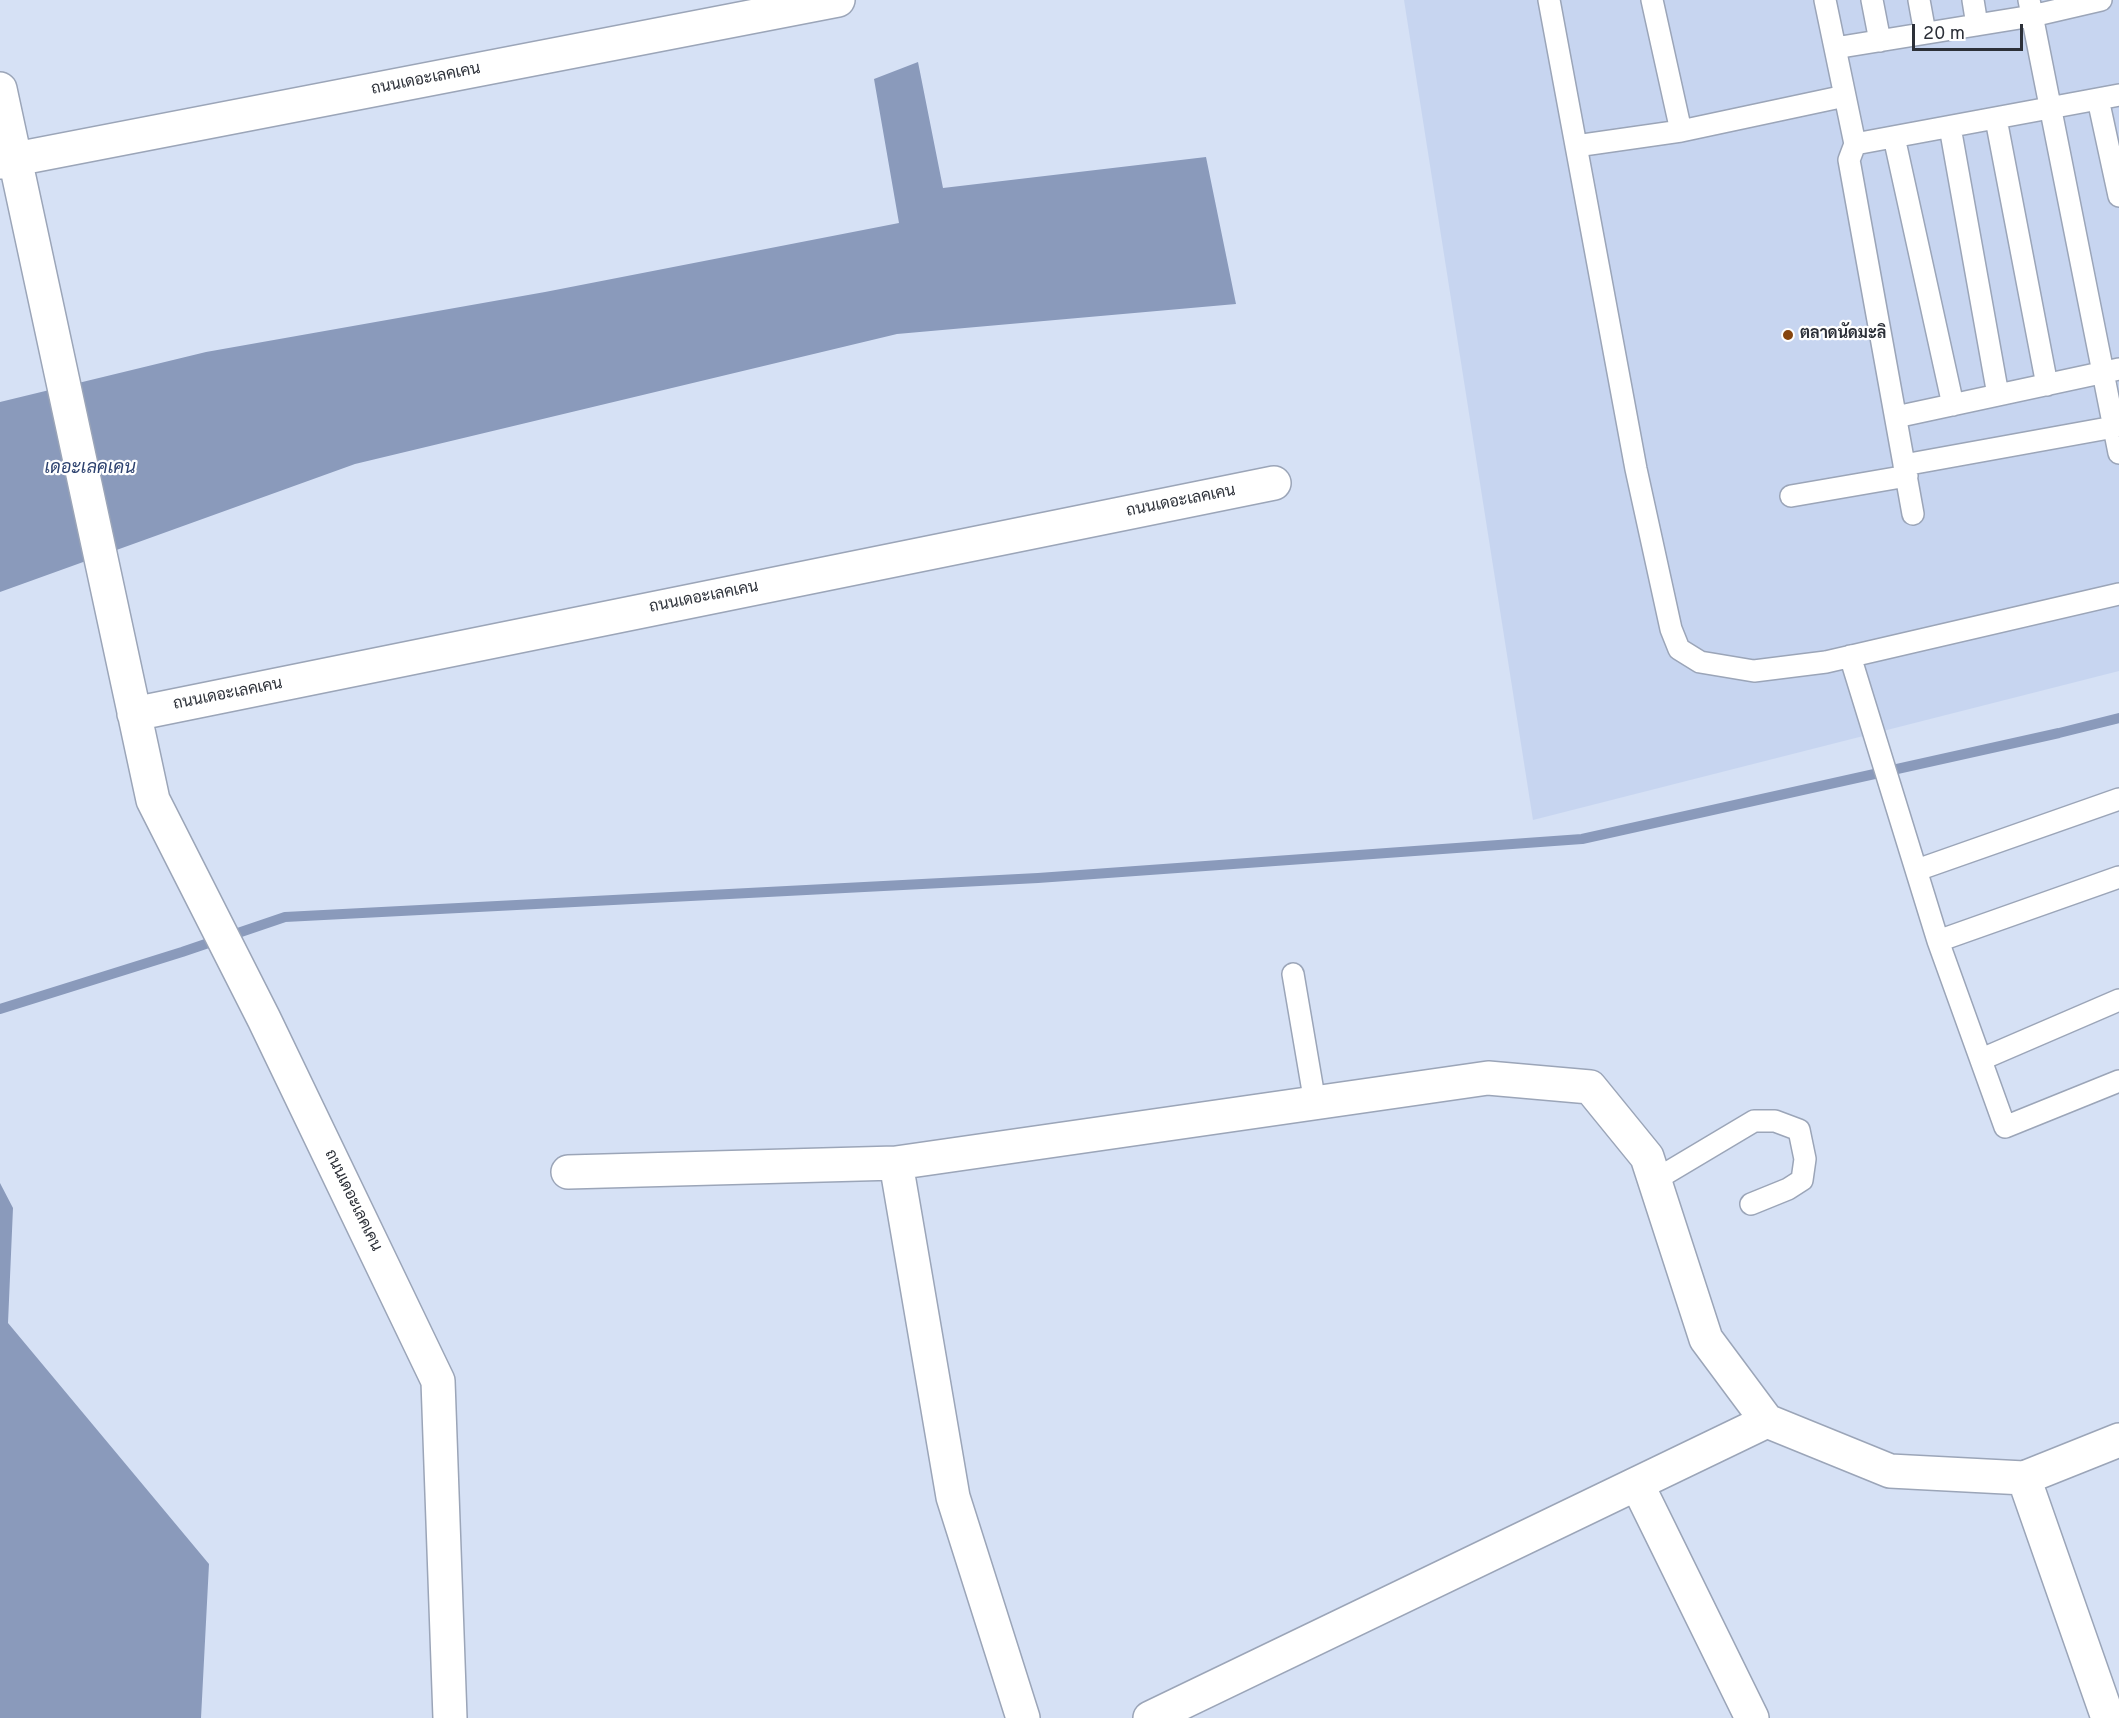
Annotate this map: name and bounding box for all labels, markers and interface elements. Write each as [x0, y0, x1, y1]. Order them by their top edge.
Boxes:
scale bar [1915, 12, 2026, 50]
text: 20 m [1923, 23, 1965, 46]
street label: ถนนเดอะเลคเคน [370, 60, 482, 100]
place label: ตลาดนัดมะลิ [1800, 325, 1886, 345]
marker: ตลาดนัดมะลิ [1781, 328, 1795, 342]
water label: เดอะเลคเคน [44, 458, 136, 480]
street label: ถนนเดอะเลคเคน [1125, 482, 1237, 522]
street label: ถนนเดอะเลคเคน [648, 578, 760, 618]
street label: ถนนเดอะเลคเคน [172, 675, 284, 715]
street label: ถนนเดอะเลคเคน [319, 1147, 385, 1255]

